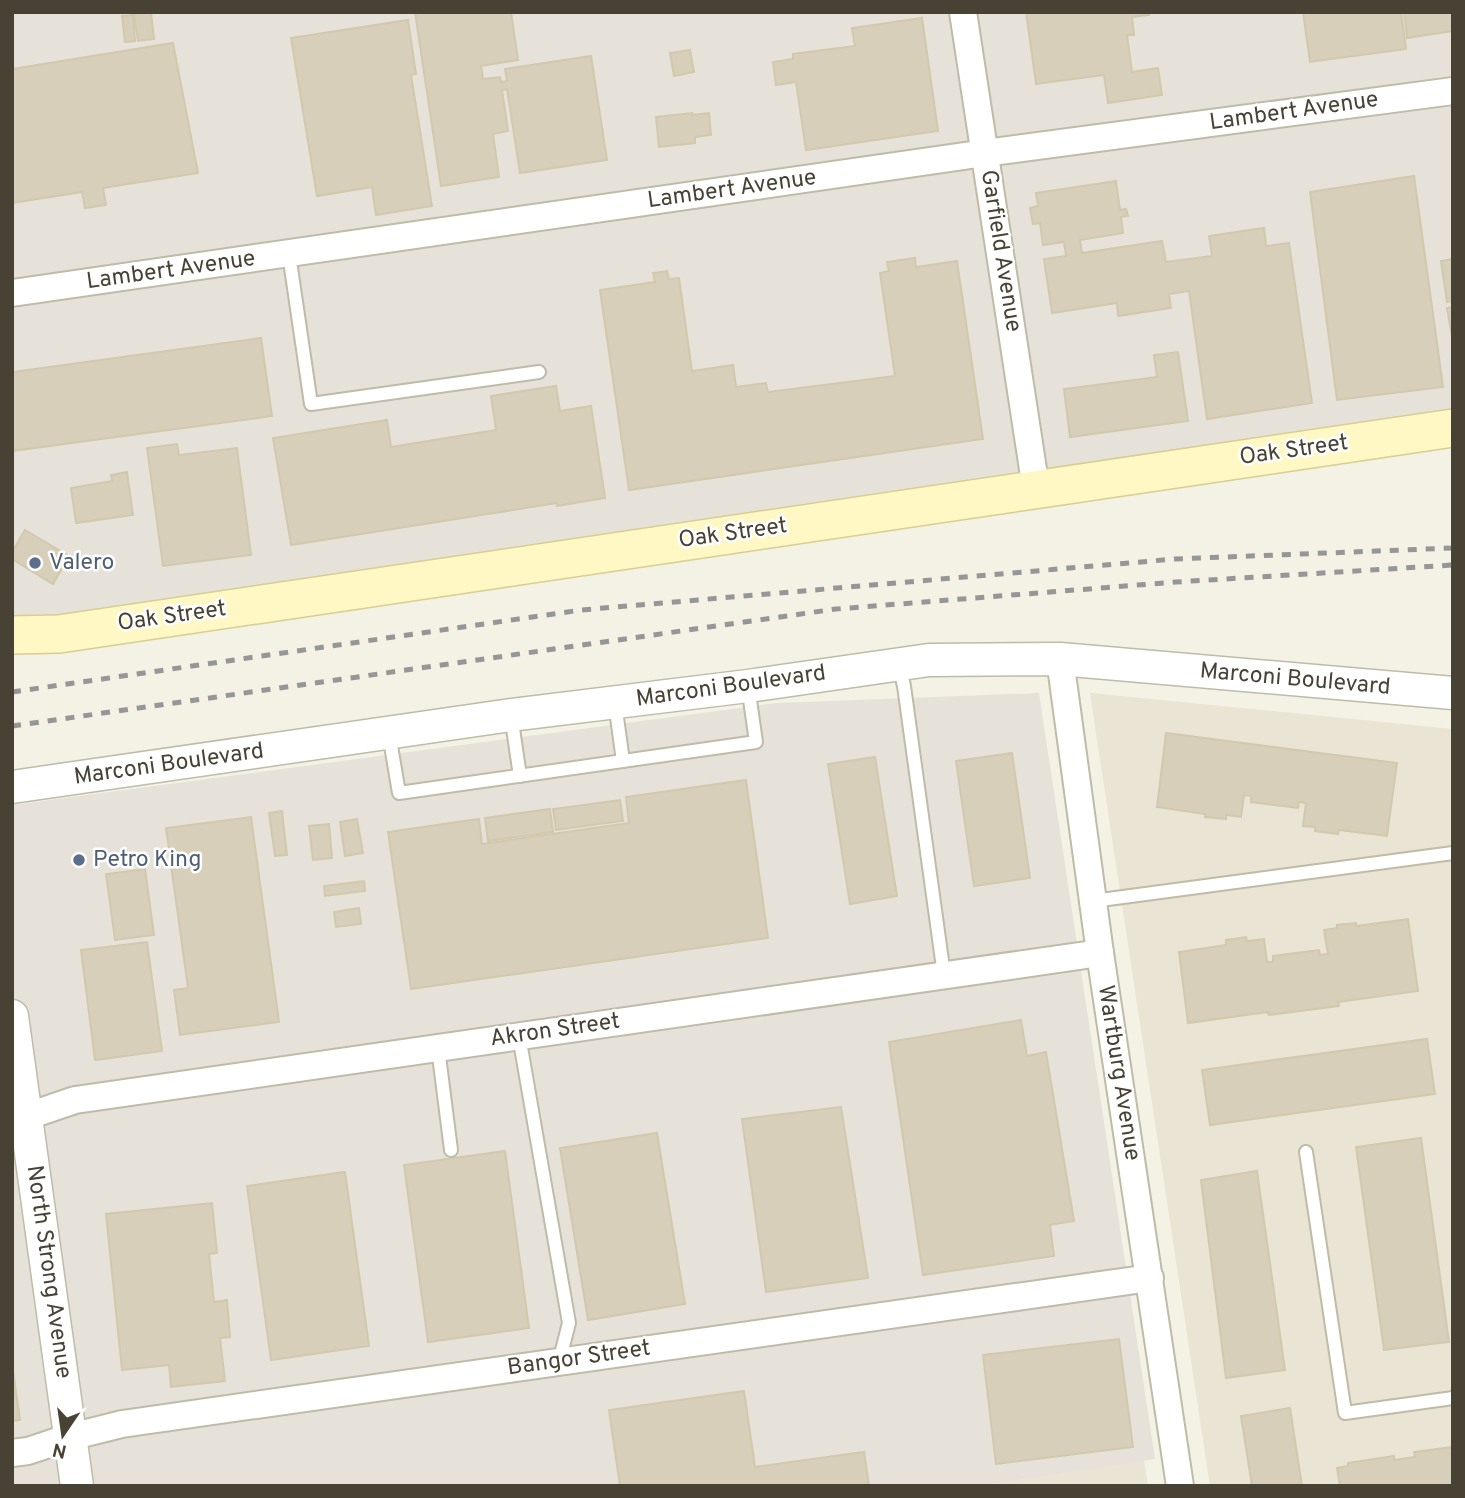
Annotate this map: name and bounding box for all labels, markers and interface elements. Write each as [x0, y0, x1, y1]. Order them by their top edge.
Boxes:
street label: Lambert Avenue [1208, 86, 1380, 138]
street label: Lambert Avenue [646, 164, 818, 216]
street label: Garfield Avenue [973, 168, 1027, 334]
street label: Lambert Avenue [85, 245, 257, 297]
street label: Oak Street [1238, 429, 1350, 473]
street label: Oak Street [677, 512, 789, 556]
place label: Valero [49, 549, 114, 578]
marker: Valero [27, 555, 43, 571]
street label: Oak Street [116, 595, 228, 639]
street label: Marconi Boulevard [1198, 657, 1392, 703]
street label: Marconi Boulevard [634, 659, 828, 715]
street label: Marconi Boulevard [72, 737, 266, 793]
place label: Petro King [93, 846, 201, 875]
marker: Petro King [71, 852, 87, 868]
street label: Wartburg Avenue [1090, 983, 1146, 1163]
street label: Akron Street [488, 1008, 622, 1054]
street label: North Strong Avenue [19, 1164, 77, 1380]
street label: Bangor Street [506, 1335, 652, 1383]
north arrow [28, 1400, 98, 1470]
text: N [50, 1436, 69, 1463]

